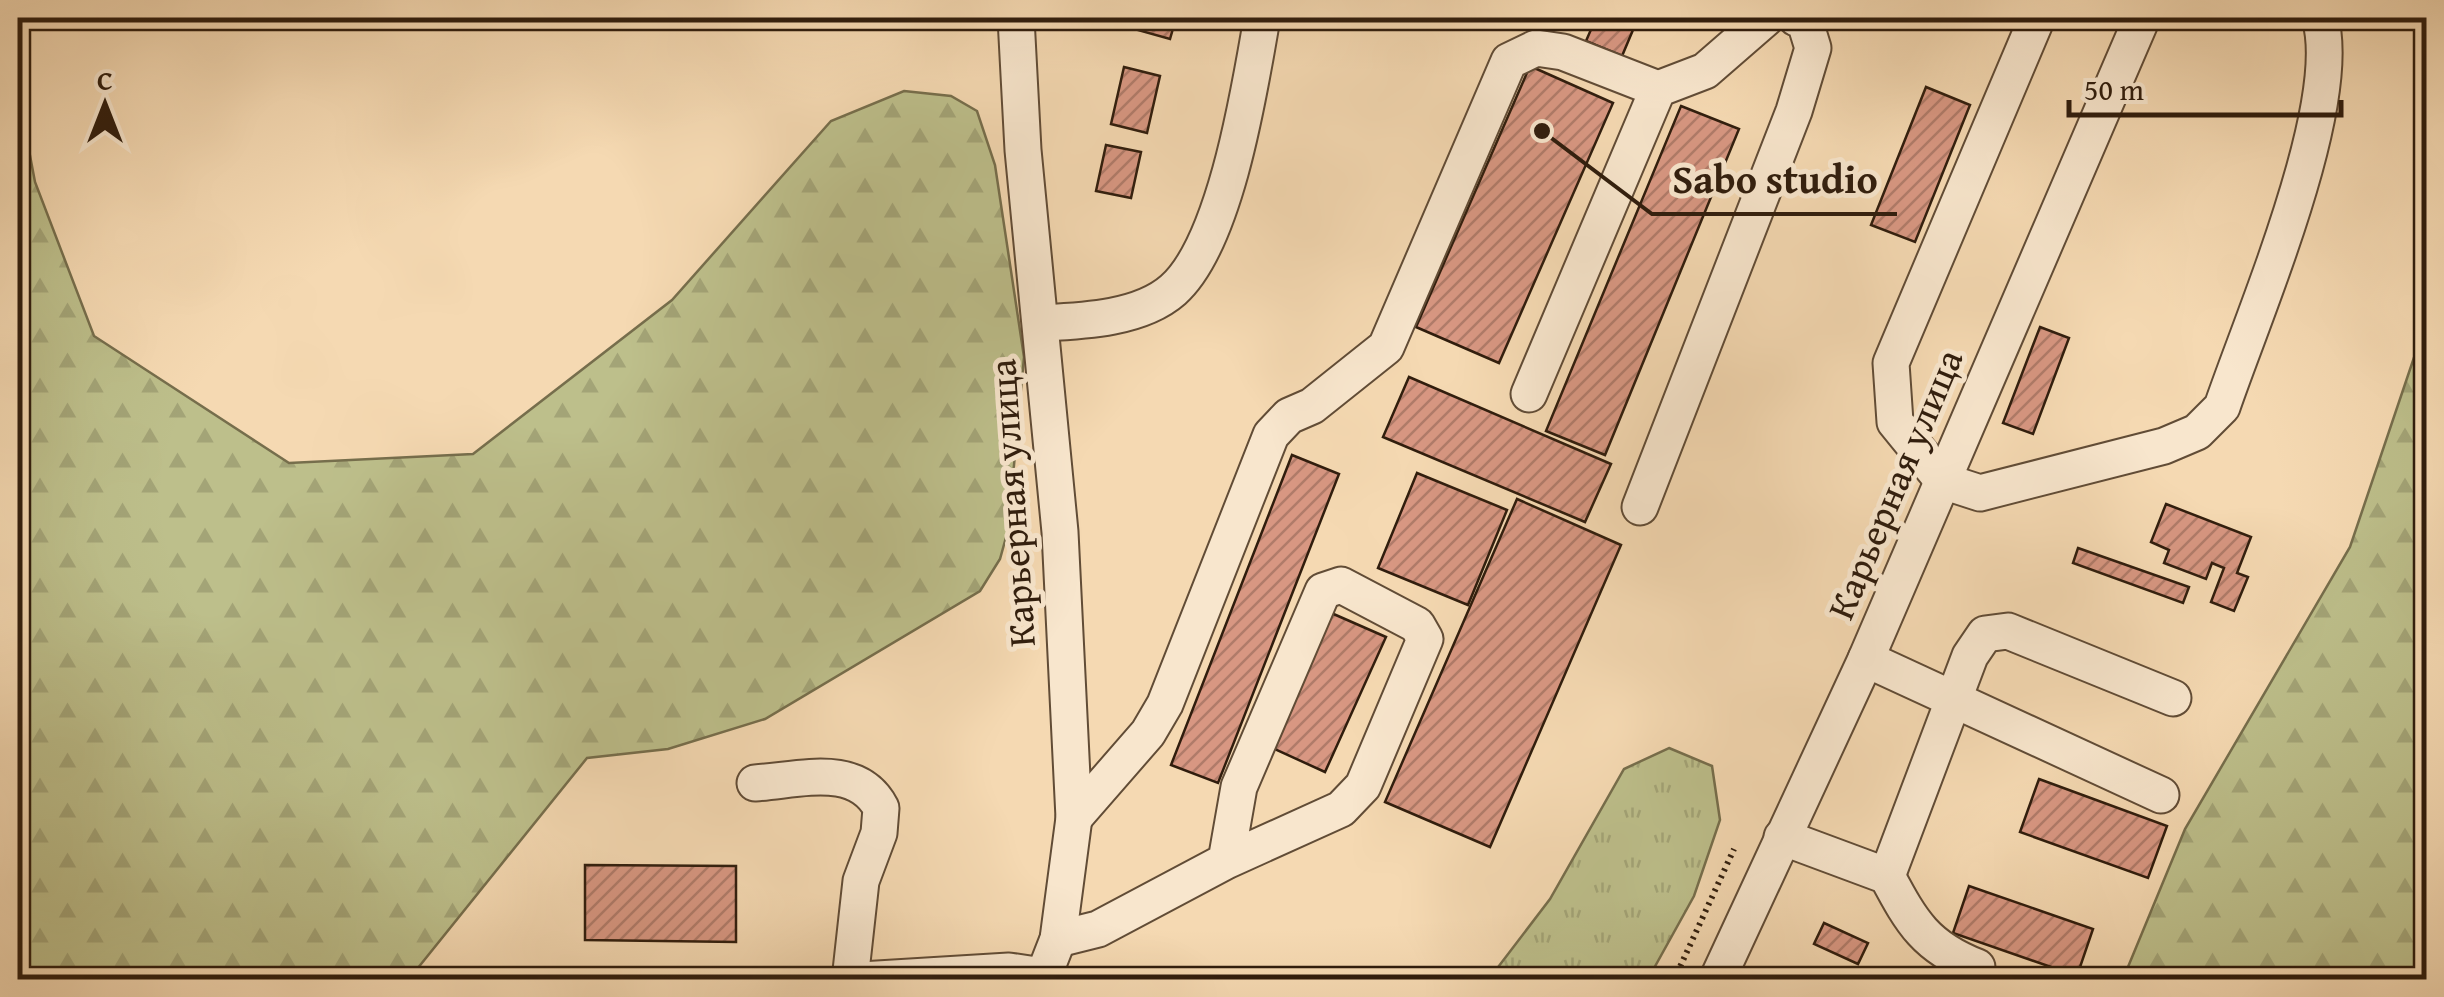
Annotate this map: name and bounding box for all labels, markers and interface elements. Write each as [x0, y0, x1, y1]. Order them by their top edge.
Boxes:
north arrow [55, 55, 155, 155]
scale bar [2069, 55, 2342, 117]
text: С [97, 59, 113, 100]
text: 50 m [2084, 67, 2144, 111]
callout: Sabo studio [1652, 144, 1897, 214]
text: Sabo studio [1672, 149, 1878, 208]
street label: Карьерная улица [1812, 340, 1976, 627]
street label: Карьерная улица [973, 357, 1049, 649]

